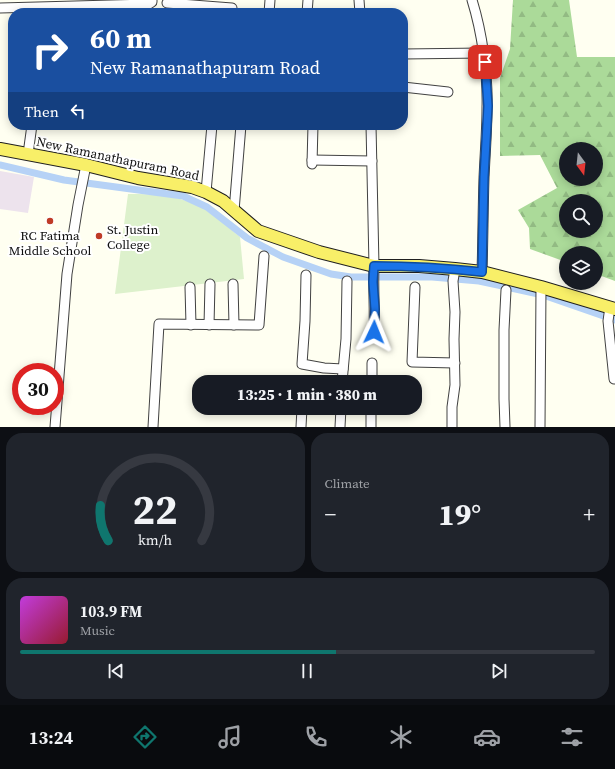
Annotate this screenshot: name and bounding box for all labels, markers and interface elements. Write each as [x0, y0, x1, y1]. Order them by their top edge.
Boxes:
text: 60 m [90, 19, 152, 57]
icon: right [24, 24, 76, 76]
pin [468, 45, 502, 79]
icon: arrive [474, 51, 496, 73]
text: New Ramanathapuram Road [90, 55, 320, 80]
icon: left [67, 100, 89, 122]
text: Then [24, 101, 59, 122]
street label: New Ramanathapuram Road [35, 133, 202, 184]
north arrow [559, 142, 603, 186]
map controls [559, 142, 603, 290]
button: search [559, 194, 603, 238]
marker: RC Fatima Middle School [45, 216, 55, 226]
place label: St. Justin College [107, 221, 158, 253]
place label: RC Fatima Middle School [9, 227, 91, 259]
marker: St. Justin College [94, 231, 104, 241]
button: layers [559, 246, 603, 290]
position arrow [353, 311, 395, 353]
speed limit sign: 30 [12, 363, 64, 415]
text: 13:25 · 1 min · 380 m [237, 384, 377, 405]
text: Climate [325, 475, 370, 492]
text: 22 [133, 480, 178, 537]
text: 19° [438, 494, 481, 535]
text: − [325, 499, 336, 529]
text: + [583, 499, 595, 529]
text: km/h [138, 529, 173, 549]
text: 103.9 FM [80, 601, 142, 622]
text: Music [80, 622, 115, 639]
icon: previous [105, 660, 127, 682]
icon: pause [296, 660, 318, 682]
icon: next [488, 660, 510, 682]
icon: directions [131, 723, 159, 751]
icon: music [216, 723, 244, 751]
icon: phone [302, 723, 330, 751]
icon: climate [387, 723, 415, 751]
icon: car [473, 723, 501, 751]
icon: filters [558, 723, 586, 751]
text: 13:24 [29, 725, 73, 750]

